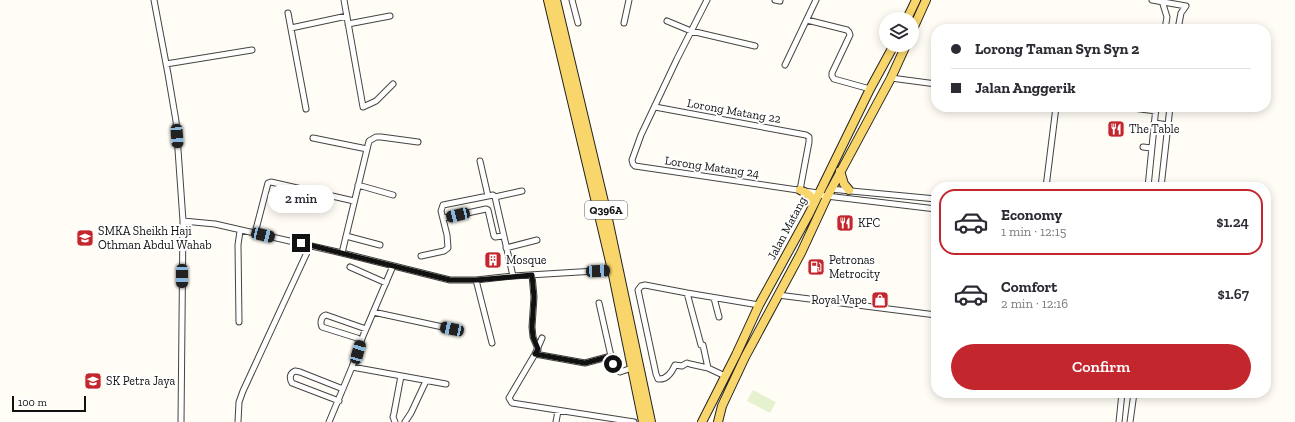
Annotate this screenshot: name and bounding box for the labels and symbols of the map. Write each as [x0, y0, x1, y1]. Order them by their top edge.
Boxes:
street label: Lorong Matang 22 [686, 96, 782, 126]
restaurant icon: The Table [1106, 119, 1126, 139]
place label: The Table [1129, 122, 1180, 136]
car [170, 124, 184, 148]
street label: Lorong Matang 24 [664, 153, 761, 181]
callout: 2 min [268, 185, 334, 213]
street label: Jalan Matang [765, 194, 810, 262]
road number: Q396A [585, 201, 627, 219]
car [445, 206, 471, 224]
restaurant icon: KFC [835, 213, 855, 233]
place label: KFC [858, 216, 880, 230]
place label: SMKA Sheikh Haji Othman Abdul Wahab [98, 224, 212, 252]
car [250, 226, 276, 244]
school or university icon: SMKA Sheikh Haji Othman Abdul Wahab [75, 228, 95, 248]
route end [292, 234, 310, 252]
building icon: Mosque [483, 250, 503, 270]
place label: Mosque [506, 253, 547, 267]
place label: Petronas Metrocity [829, 253, 881, 281]
fuel station icon: Petronas Metrocity [806, 257, 826, 277]
car [176, 264, 188, 288]
car [586, 264, 610, 278]
shop icon: Royal Vape [870, 290, 890, 310]
place label: Royal Vape [811, 293, 867, 307]
car [439, 321, 465, 337]
car [349, 339, 367, 365]
route start [604, 355, 622, 373]
school or university icon: SK Petra Jaya [83, 371, 103, 391]
place label: SK Petra Jaya [106, 374, 176, 388]
scale bar [12, 394, 86, 413]

